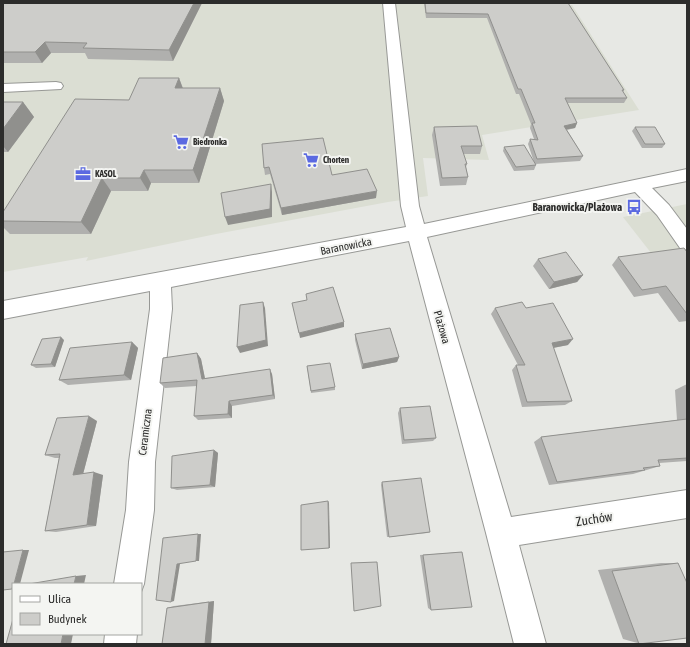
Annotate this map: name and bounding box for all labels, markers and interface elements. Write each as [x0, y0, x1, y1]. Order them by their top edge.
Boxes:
supermarket icon: Biedronka [172, 133, 190, 151]
place label: Biedronka [193, 137, 227, 147]
supermarket icon: Chorten [302, 151, 320, 169]
place label: Chorten [323, 155, 350, 165]
office icon: KASOL [74, 165, 92, 183]
place label: KASOL [95, 169, 117, 179]
bus stop icon: Baranowicka/Plażowa [625, 198, 643, 216]
place label: Baranowicka/Plażowa [532, 201, 622, 213]
street label: Baranowicka [319, 235, 373, 257]
street label: Plażowa [432, 309, 452, 345]
street label: Ceramiczna [136, 408, 154, 456]
street label: Zuchów [575, 509, 614, 529]
legend [12, 583, 142, 635]
text: Ulica [48, 592, 71, 606]
text: Budynek [48, 612, 87, 626]

